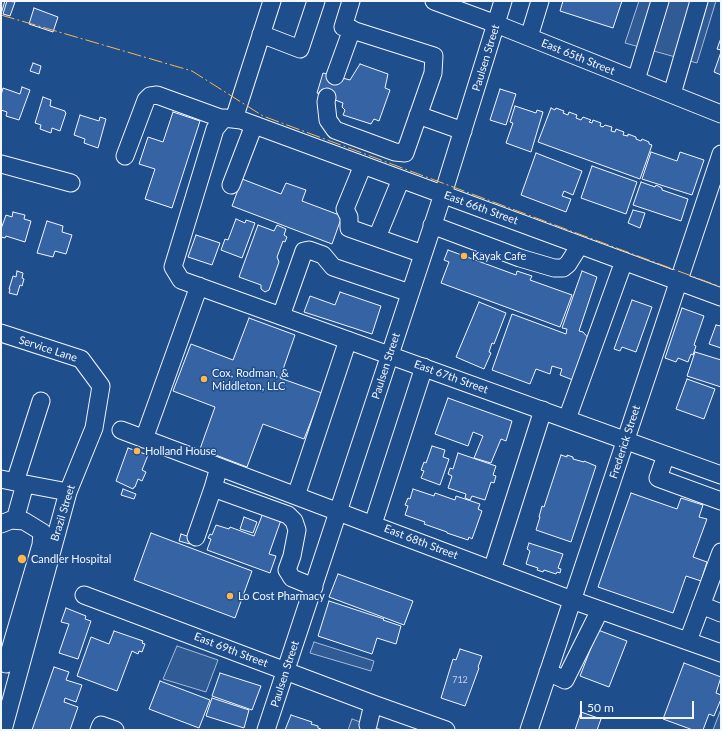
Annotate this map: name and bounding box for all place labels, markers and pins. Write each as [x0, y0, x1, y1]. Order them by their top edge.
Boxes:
place label: Kayak Cafe [472, 249, 526, 263]
marker: Kayak Cafe [459, 251, 469, 261]
place label: Cox, Rodman, & Middleton, LLC [212, 366, 289, 392]
marker: Cox, Rodman, & Middleton, LLC [199, 374, 209, 384]
place label: Holland House [145, 444, 216, 458]
marker: Holland House [132, 446, 142, 456]
place label: Candler Hospital [31, 552, 111, 566]
marker: Candler Hospital [16, 553, 28, 565]
place label: Lo Cost Pharmacy [238, 589, 325, 603]
marker: Lo Cost Pharmacy [225, 591, 235, 601]

